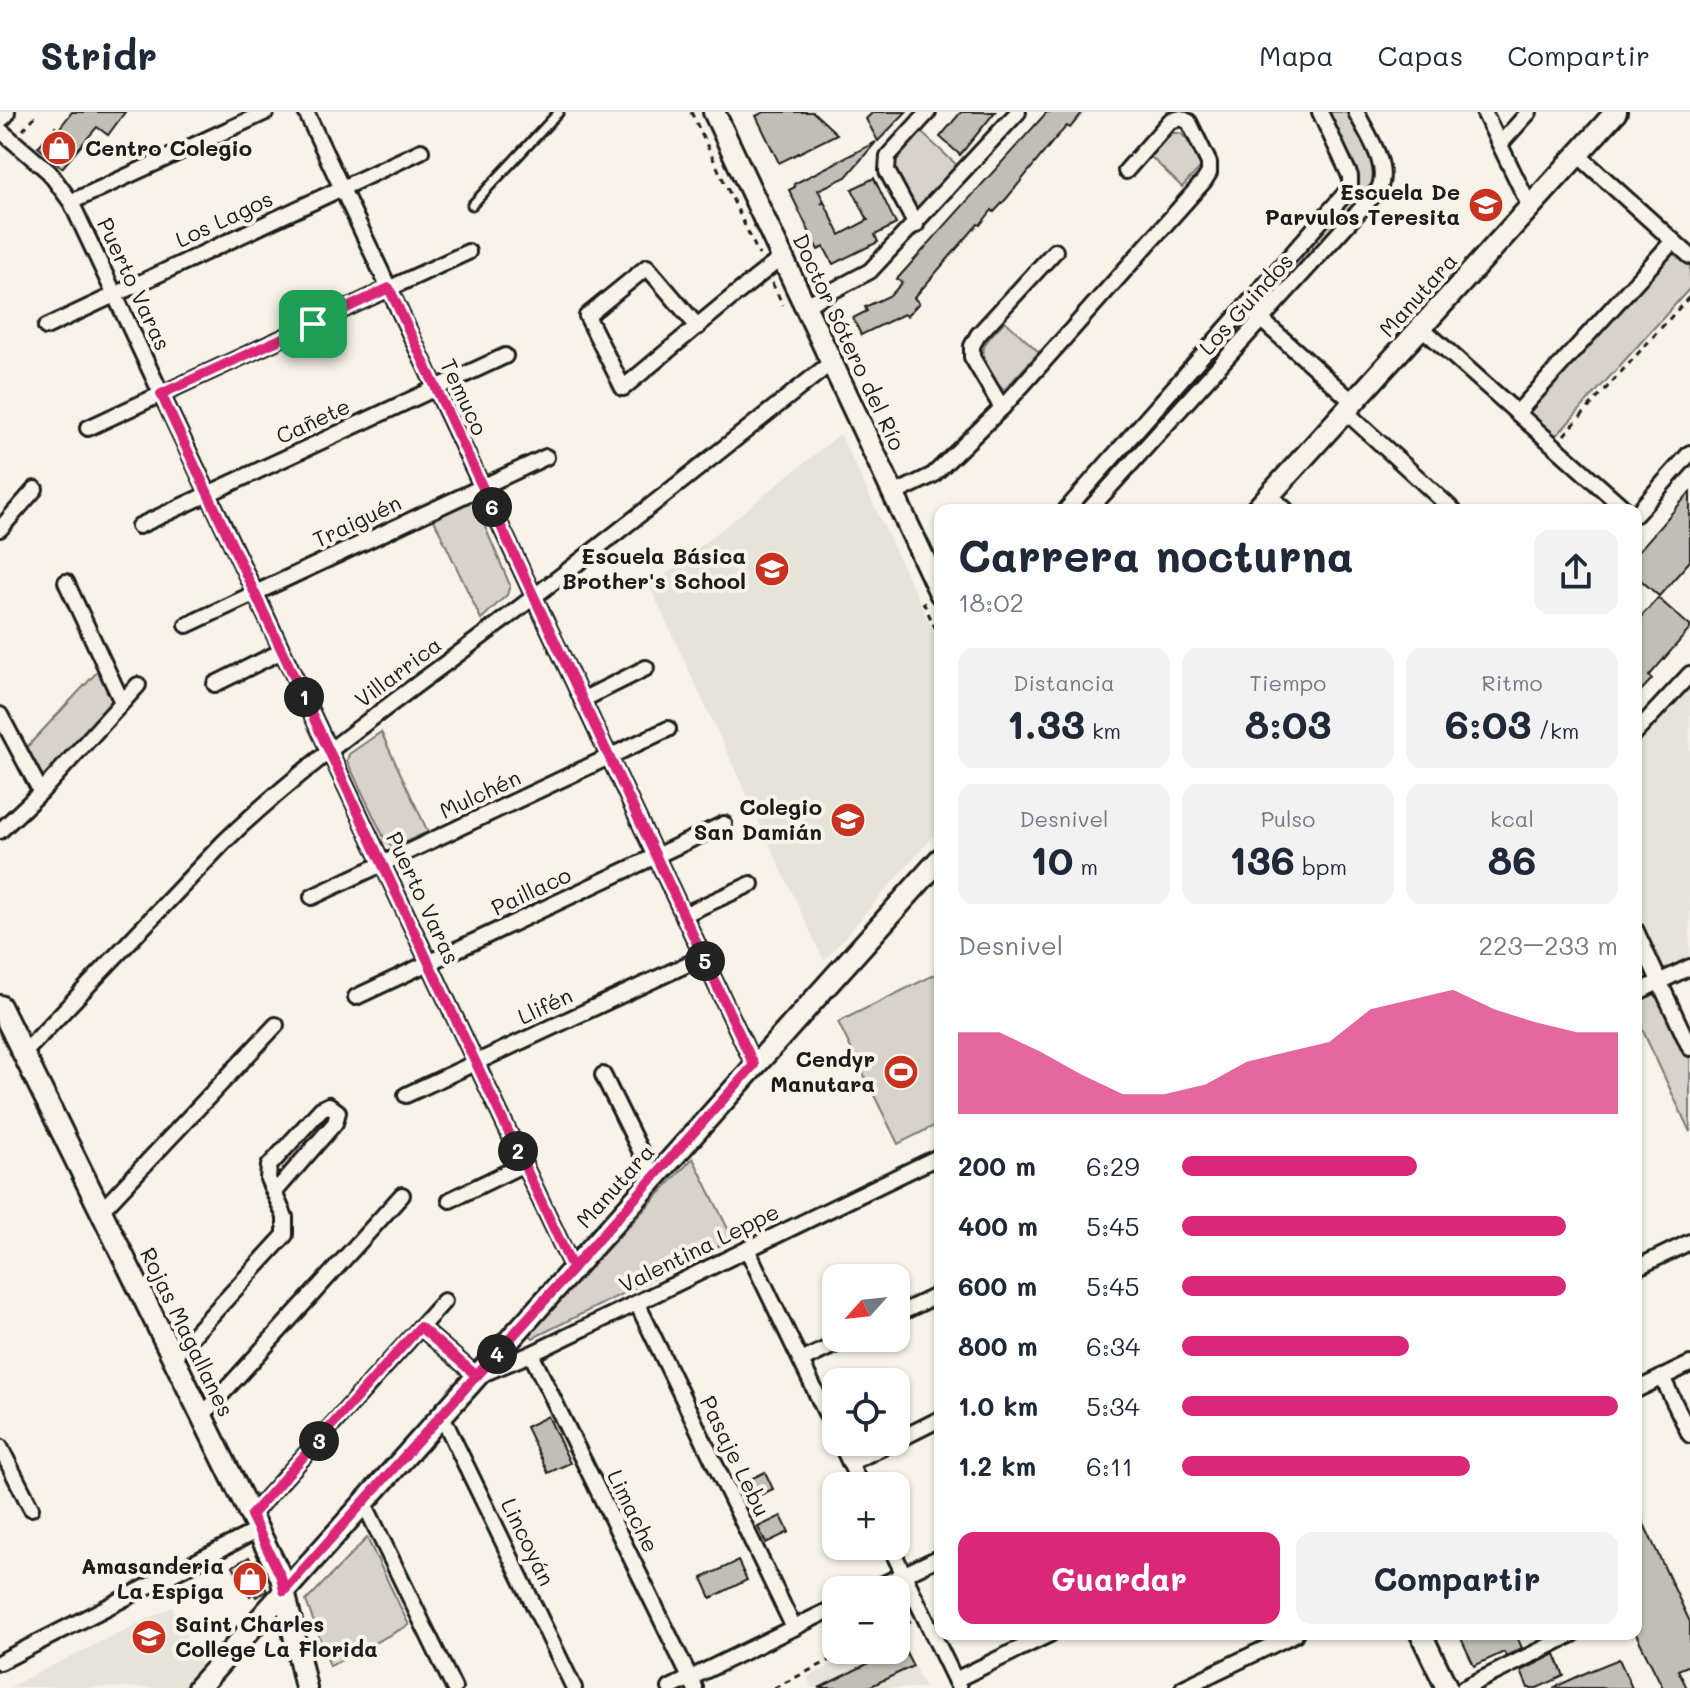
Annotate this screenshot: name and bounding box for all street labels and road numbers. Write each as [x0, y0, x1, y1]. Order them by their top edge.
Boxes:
street label: Los Lagos [170, 183, 277, 254]
street label: Puerto Varas [91, 213, 178, 355]
street label: Doctor Sótero del Río [786, 229, 912, 455]
street label: Manutara [1372, 246, 1463, 343]
street label: Los Guindos [1192, 247, 1299, 361]
street label: Temuco [434, 354, 495, 440]
street label: Cañete [271, 391, 355, 450]
street label: Traiguén [308, 487, 406, 554]
street label: Villarrica [349, 630, 447, 714]
street label: Mulchén [435, 762, 525, 825]
street label: Puerto Varas [380, 827, 467, 969]
street label: Paillaco [486, 860, 575, 922]
street label: Llifén [513, 980, 577, 1031]
street label: Manutara [569, 1137, 660, 1234]
street label: Valentina Leppe [614, 1196, 784, 1299]
street label: Rojas Magallanes [134, 1242, 241, 1421]
street label: Pasaje Lebu [694, 1391, 777, 1521]
street label: Limache [601, 1465, 666, 1557]
street label: Lincoyán [495, 1493, 562, 1590]

